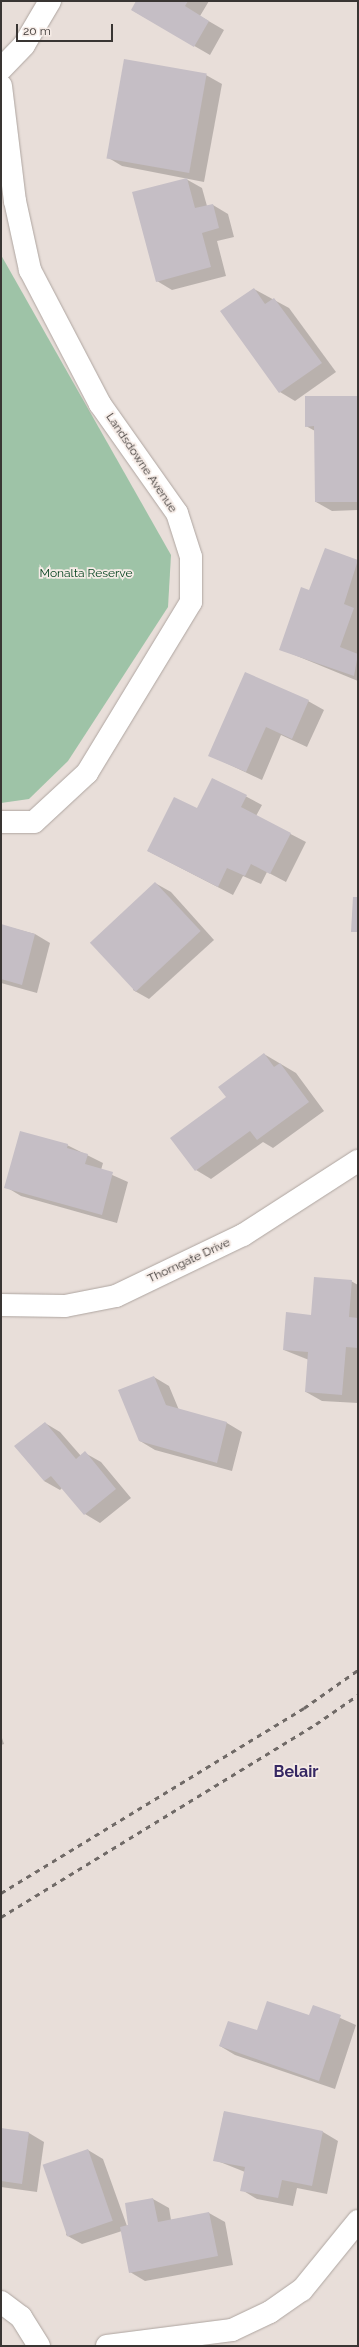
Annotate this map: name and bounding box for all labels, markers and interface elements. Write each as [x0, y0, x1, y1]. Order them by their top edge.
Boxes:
scale bar [18, 16, 115, 42]
text: 20 m [23, 24, 51, 38]
street label: Landsdowne Avenue [102, 410, 180, 516]
park label: Monalta Reserve [40, 567, 132, 581]
street label: Thorngate Drive [146, 1236, 232, 1286]
district label: Belair [274, 1762, 318, 1782]

